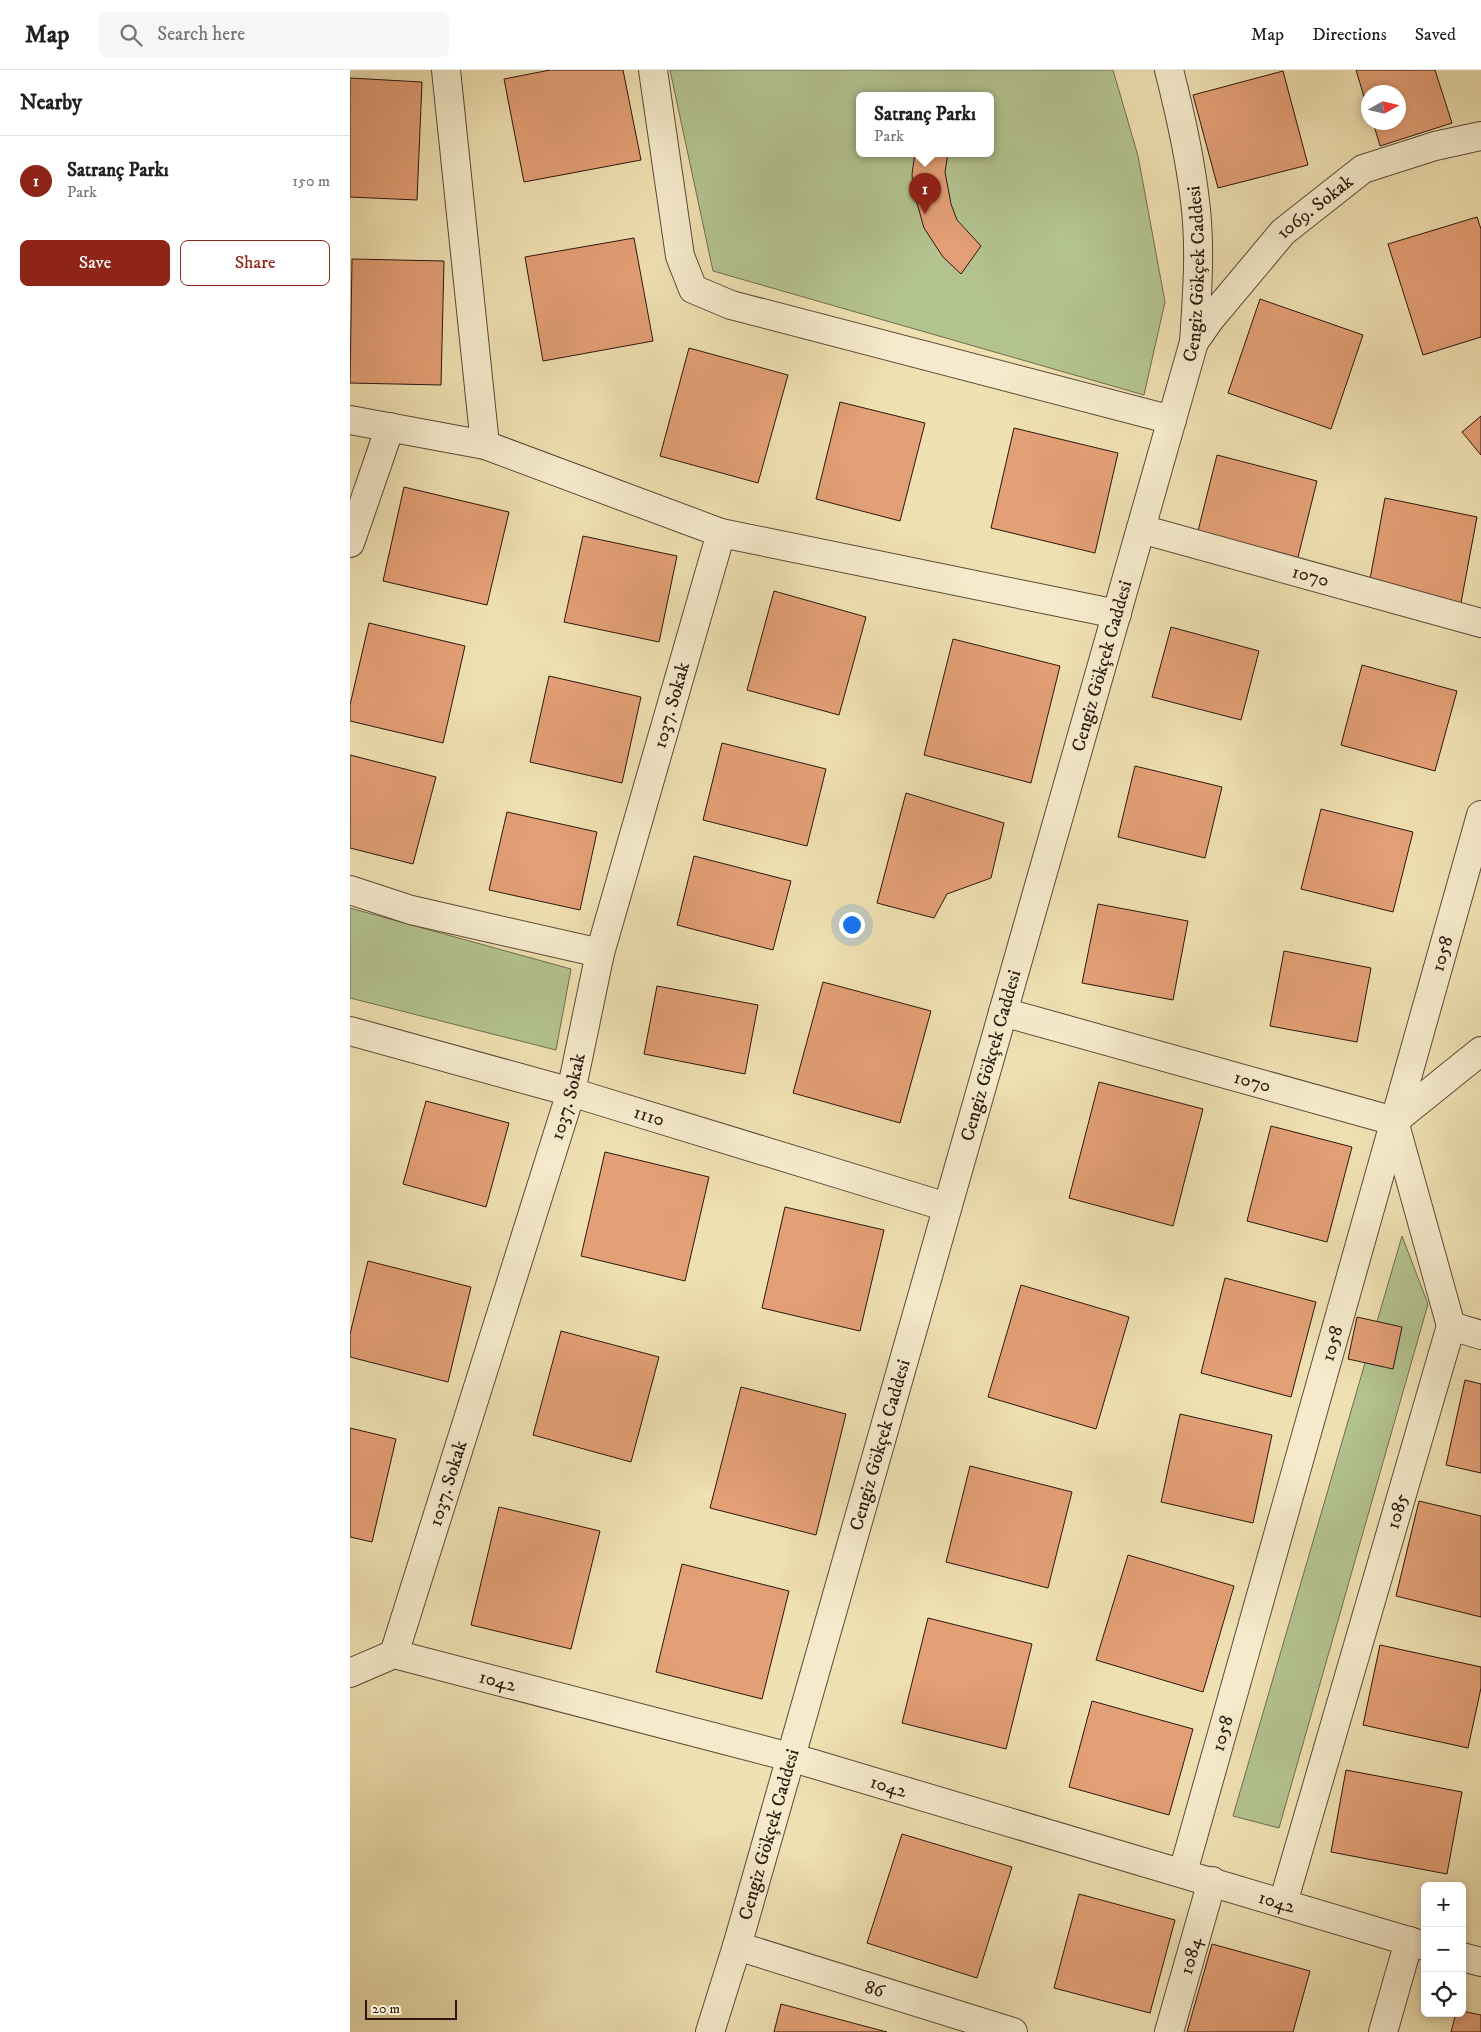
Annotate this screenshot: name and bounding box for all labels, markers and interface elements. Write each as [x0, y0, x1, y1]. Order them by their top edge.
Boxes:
search box [99, 12, 449, 57]
text: Map [25, 20, 69, 50]
icon: search [117, 21, 145, 49]
text: Search here [157, 23, 245, 46]
text: Map [1251, 24, 1284, 46]
text: Directions [1312, 24, 1387, 46]
text: Saved [1415, 24, 1456, 46]
north arrow [1361, 85, 1406, 130]
text: Nearby [20, 90, 82, 116]
popup [856, 92, 994, 157]
text: Satranç Parkı [874, 103, 976, 126]
text: Park [874, 126, 904, 146]
text: Satranç Parkı [67, 159, 169, 182]
street label: 1069. Sokak [1271, 169, 1358, 243]
text: 1 [33, 171, 39, 191]
text: 150 m [292, 171, 330, 191]
pin: 1 [909, 173, 941, 214]
text: Park [67, 182, 97, 202]
street label: Cengiz Gökçek Caddesi [1177, 184, 1210, 365]
button: Save [20, 240, 170, 286]
button: Share [180, 240, 330, 286]
street label: 1070 [1290, 560, 1332, 592]
street label: Cengiz Gökçek Caddesi [1066, 578, 1137, 754]
street label: 1037. Sokak [648, 659, 695, 751]
your location [839, 912, 865, 938]
street label: 1058 [1426, 933, 1458, 974]
street label: Cengiz Gökçek Caddesi [955, 967, 1026, 1144]
street label: 1037. Sokak [545, 1051, 590, 1143]
street label: 1070 [1231, 1065, 1274, 1098]
street label: 1110 [631, 1100, 667, 1131]
street label: 1058 [1316, 1323, 1348, 1364]
street label: Cengiz Gökçek Caddesi [844, 1357, 915, 1533]
street label: 1037. Sokak [423, 1437, 472, 1529]
street label: 1085 [1381, 1490, 1413, 1532]
street label: 1042 [477, 1665, 519, 1697]
street label: 1058 [1206, 1713, 1238, 1754]
street label: Cengiz Gökçek Caddesi [733, 1746, 804, 1923]
street label: 1042 [867, 1770, 910, 1803]
map controls [1421, 1882, 1466, 2017]
button: + [1421, 1882, 1466, 1927]
street label: 1042 [1256, 1886, 1299, 1918]
button: − [1421, 1927, 1466, 1972]
street label: 1084 [1174, 1934, 1207, 1977]
button: locate [1421, 1972, 1466, 2017]
street label: 86 [862, 1975, 888, 2003]
scale bar [365, 1997, 458, 2020]
text: 20 m [372, 2000, 400, 2018]

